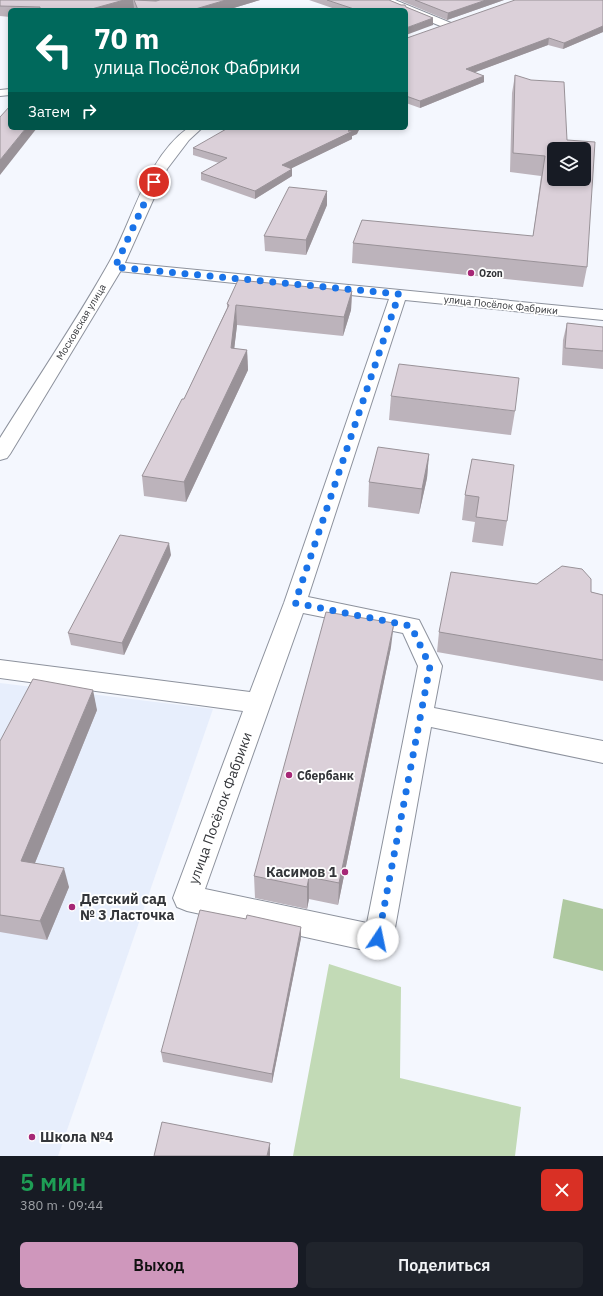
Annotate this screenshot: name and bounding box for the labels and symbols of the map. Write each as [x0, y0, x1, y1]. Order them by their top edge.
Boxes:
pin [137, 165, 171, 199]
place label: Ozon [479, 267, 503, 280]
marker: Ozon [466, 268, 476, 278]
street label: Московская улица [53, 281, 109, 362]
street label: улица Посёлок Фабрики [443, 293, 559, 317]
street label: улица Посёлок Фабрики [184, 729, 256, 887]
place label: Сбербанк [297, 768, 354, 783]
marker: Сбербанк [284, 770, 294, 780]
place label: Касимов 1 [266, 863, 338, 881]
marker: Касимов 1 [340, 867, 350, 877]
place label: Детский сад № 3 Ласточка [80, 890, 174, 924]
marker: Детский сад № 3 Ласточка [67, 902, 77, 912]
position arrow [357, 918, 399, 960]
place label: Школа №4 [40, 1128, 113, 1146]
marker: Школа №4 [27, 1132, 37, 1142]

